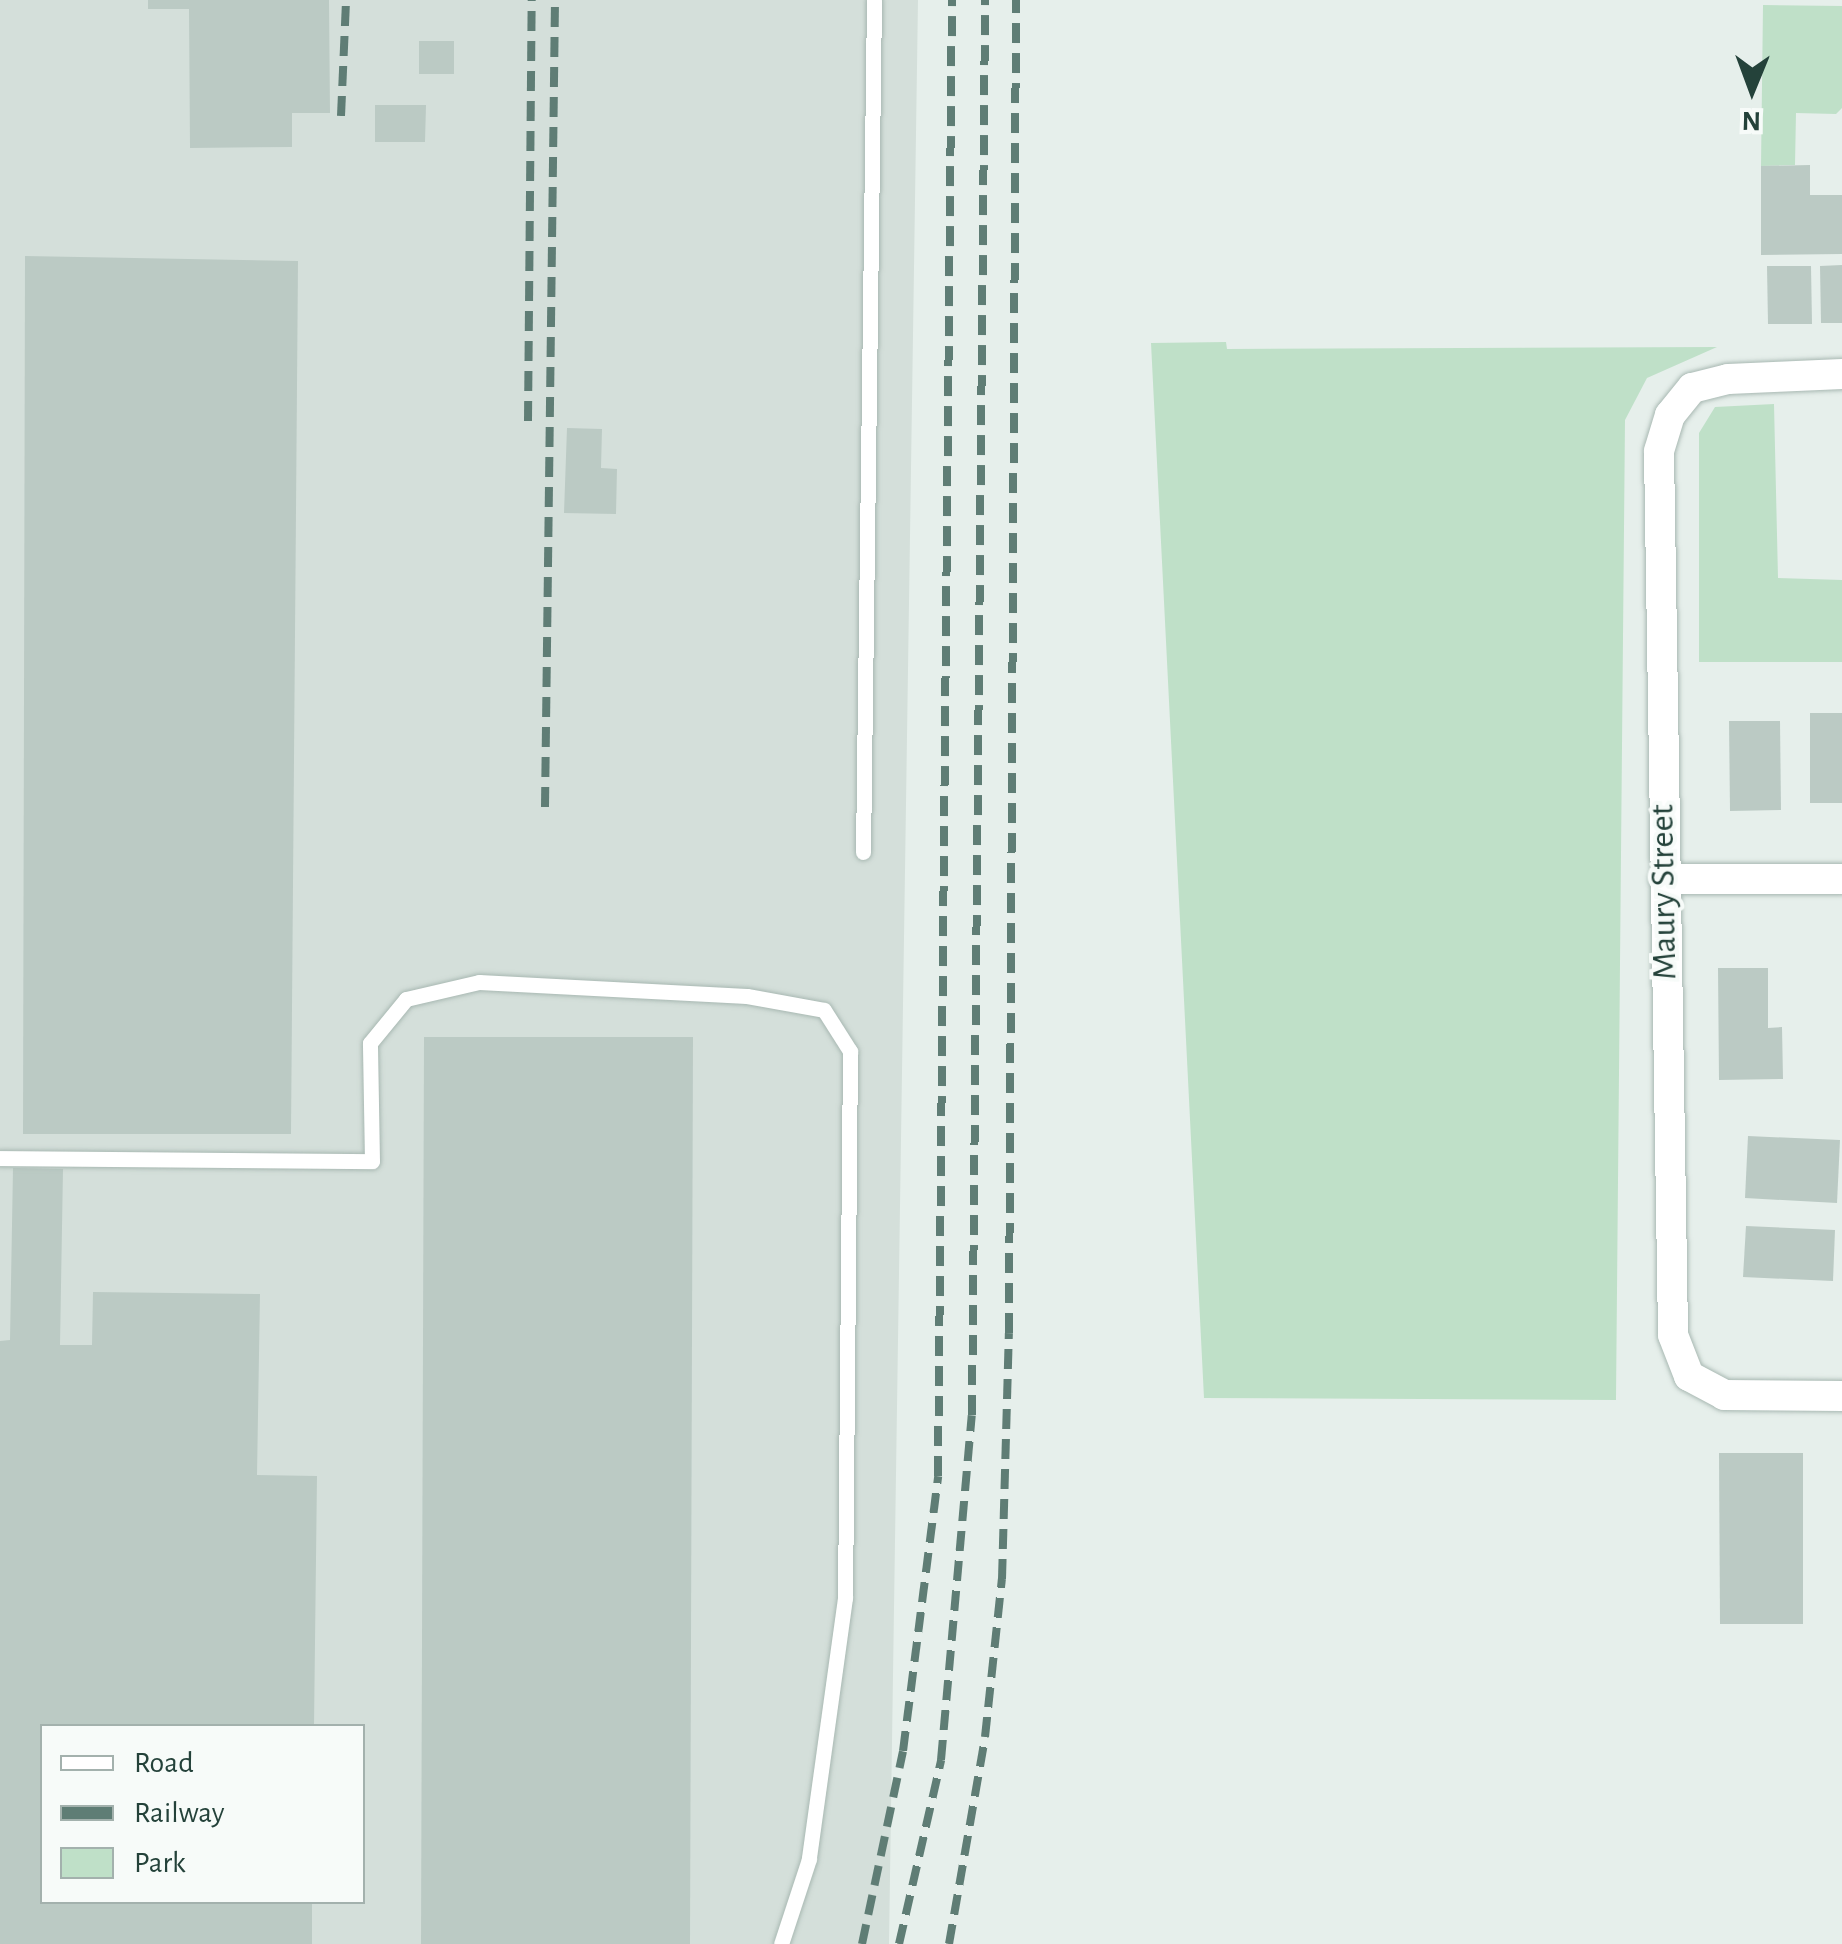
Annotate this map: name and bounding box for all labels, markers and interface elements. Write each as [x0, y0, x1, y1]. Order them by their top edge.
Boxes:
north arrow [1702, 40, 1802, 140]
text: N [1741, 106, 1761, 134]
street label: Maury Street [1641, 804, 1687, 980]
legend [40, 1724, 365, 1904]
text: Road [134, 1748, 194, 1778]
text: Railway [134, 1798, 225, 1828]
text: Park [134, 1848, 186, 1878]

